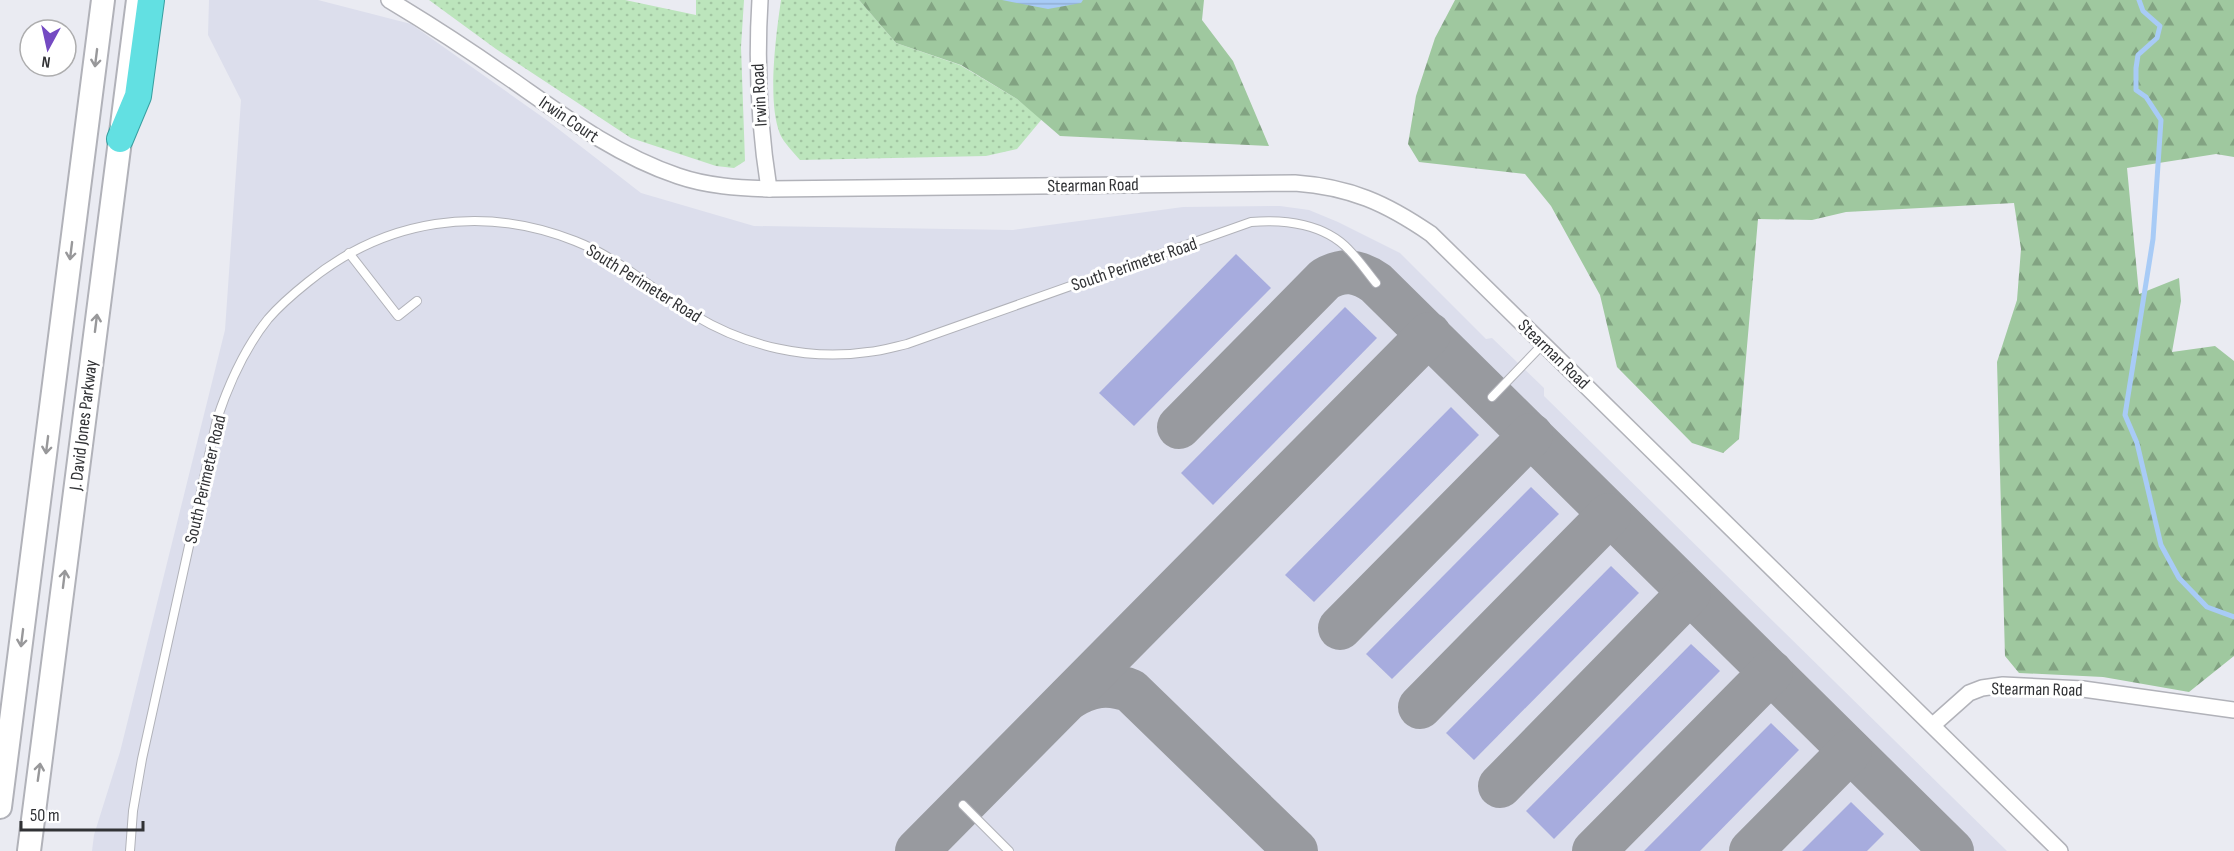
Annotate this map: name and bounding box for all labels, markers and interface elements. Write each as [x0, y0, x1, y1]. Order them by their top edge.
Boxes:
north arrow [18, 18, 78, 78]
one-way arrow [90, 48, 101, 67]
text: N [41, 51, 52, 71]
street label: Irwin Road [747, 63, 772, 127]
street label: Irwin Court [535, 92, 603, 147]
street label: Stearman Road [1047, 174, 1139, 197]
street label: South Perimeter Road [1069, 233, 1200, 296]
street label: South Perimeter Road [582, 240, 705, 327]
one-way arrow [66, 241, 77, 261]
one-way arrow [91, 313, 102, 333]
street label: Stearman Road [1513, 315, 1594, 394]
street label: J. David Jones Parkway [65, 359, 102, 492]
street label: South Perimeter Road [180, 413, 231, 546]
one-way arrow [41, 434, 52, 454]
one-way arrow [59, 569, 70, 589]
one-way arrow [17, 628, 28, 648]
street label: Stearman Road [1991, 678, 2083, 701]
one-way arrow [34, 763, 45, 783]
scale bar [21, 794, 142, 832]
text: 50 m [30, 805, 60, 826]

